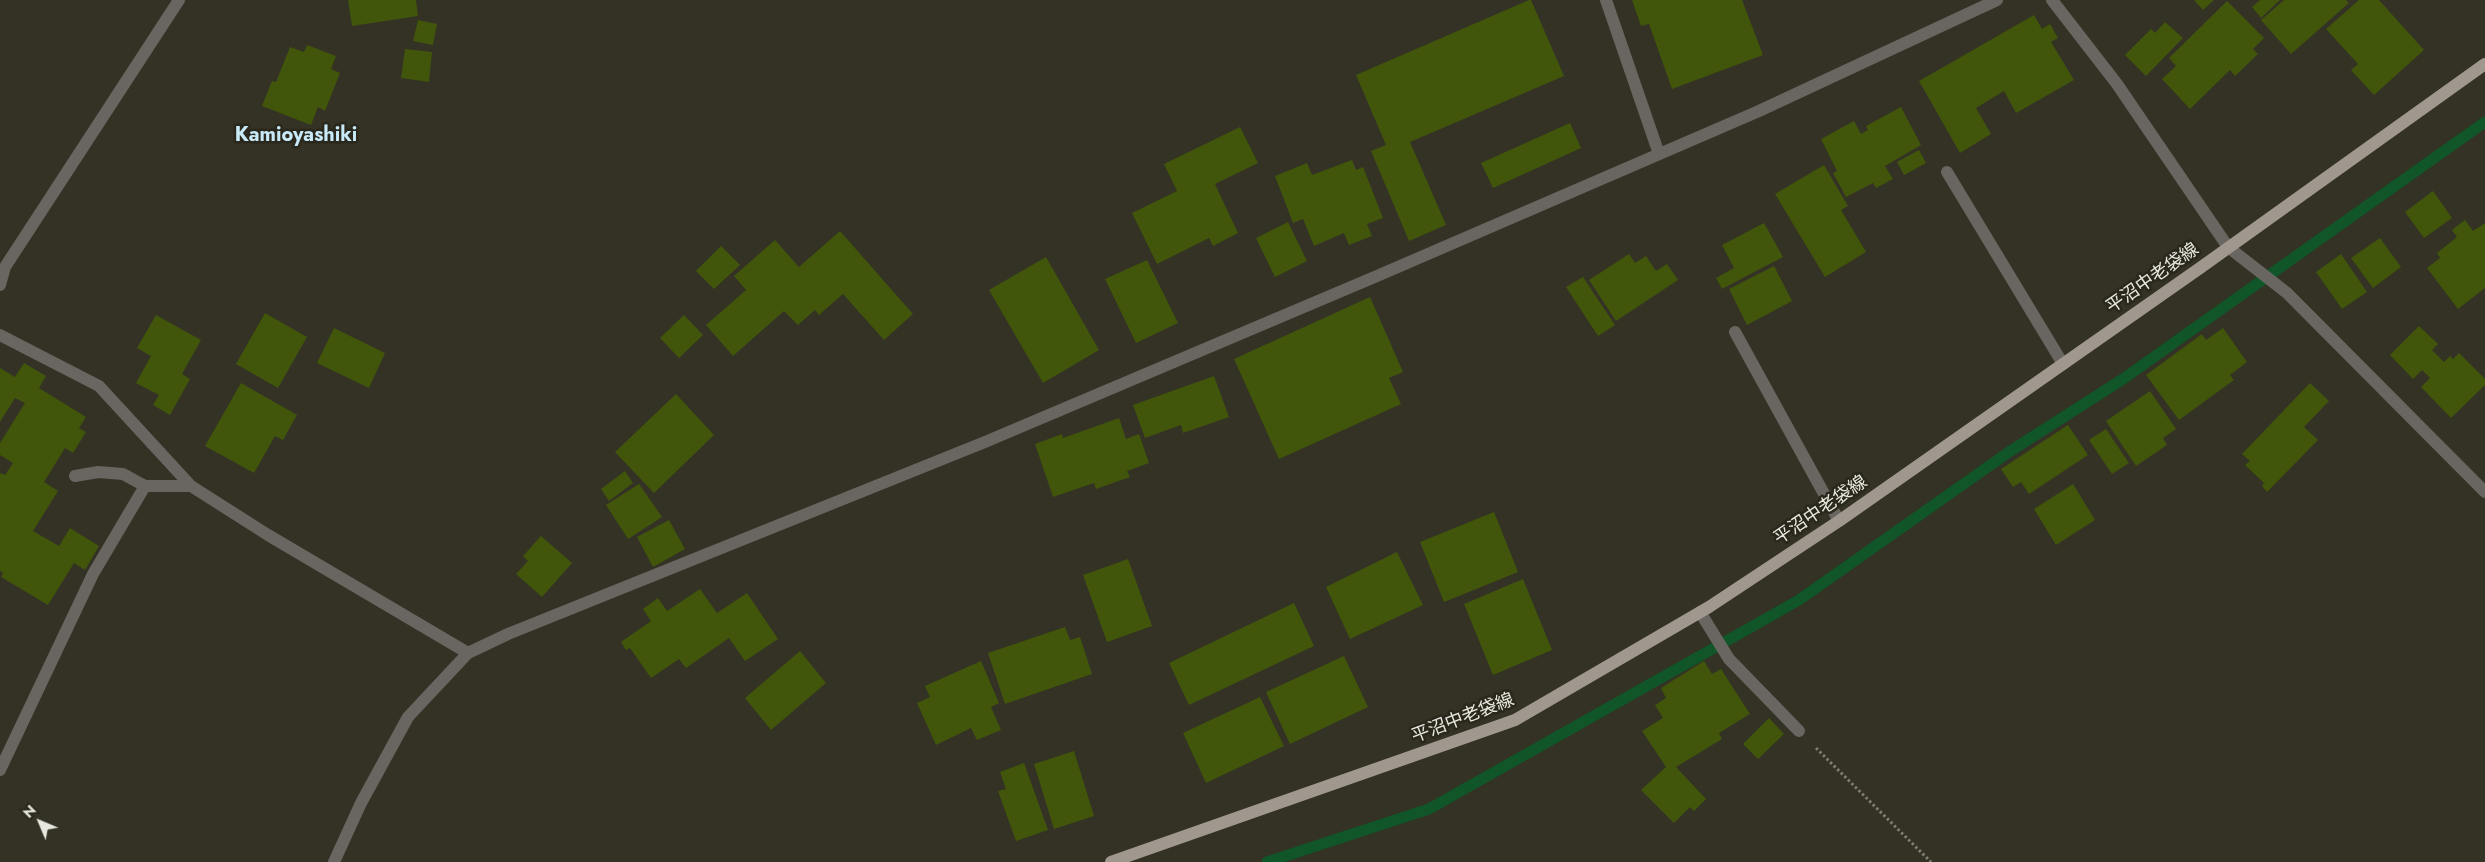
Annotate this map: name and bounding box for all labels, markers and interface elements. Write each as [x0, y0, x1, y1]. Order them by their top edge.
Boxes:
district label: Kamioyashiki [235, 124, 357, 148]
street label: 平沼中老袋線 [2103, 239, 2203, 319]
street label: 平沼中老袋線 [1770, 472, 1872, 550]
street label: 平沼中老袋線 [1409, 690, 1517, 748]
north arrow [15, 797, 65, 847]
text: N [18, 800, 40, 822]

